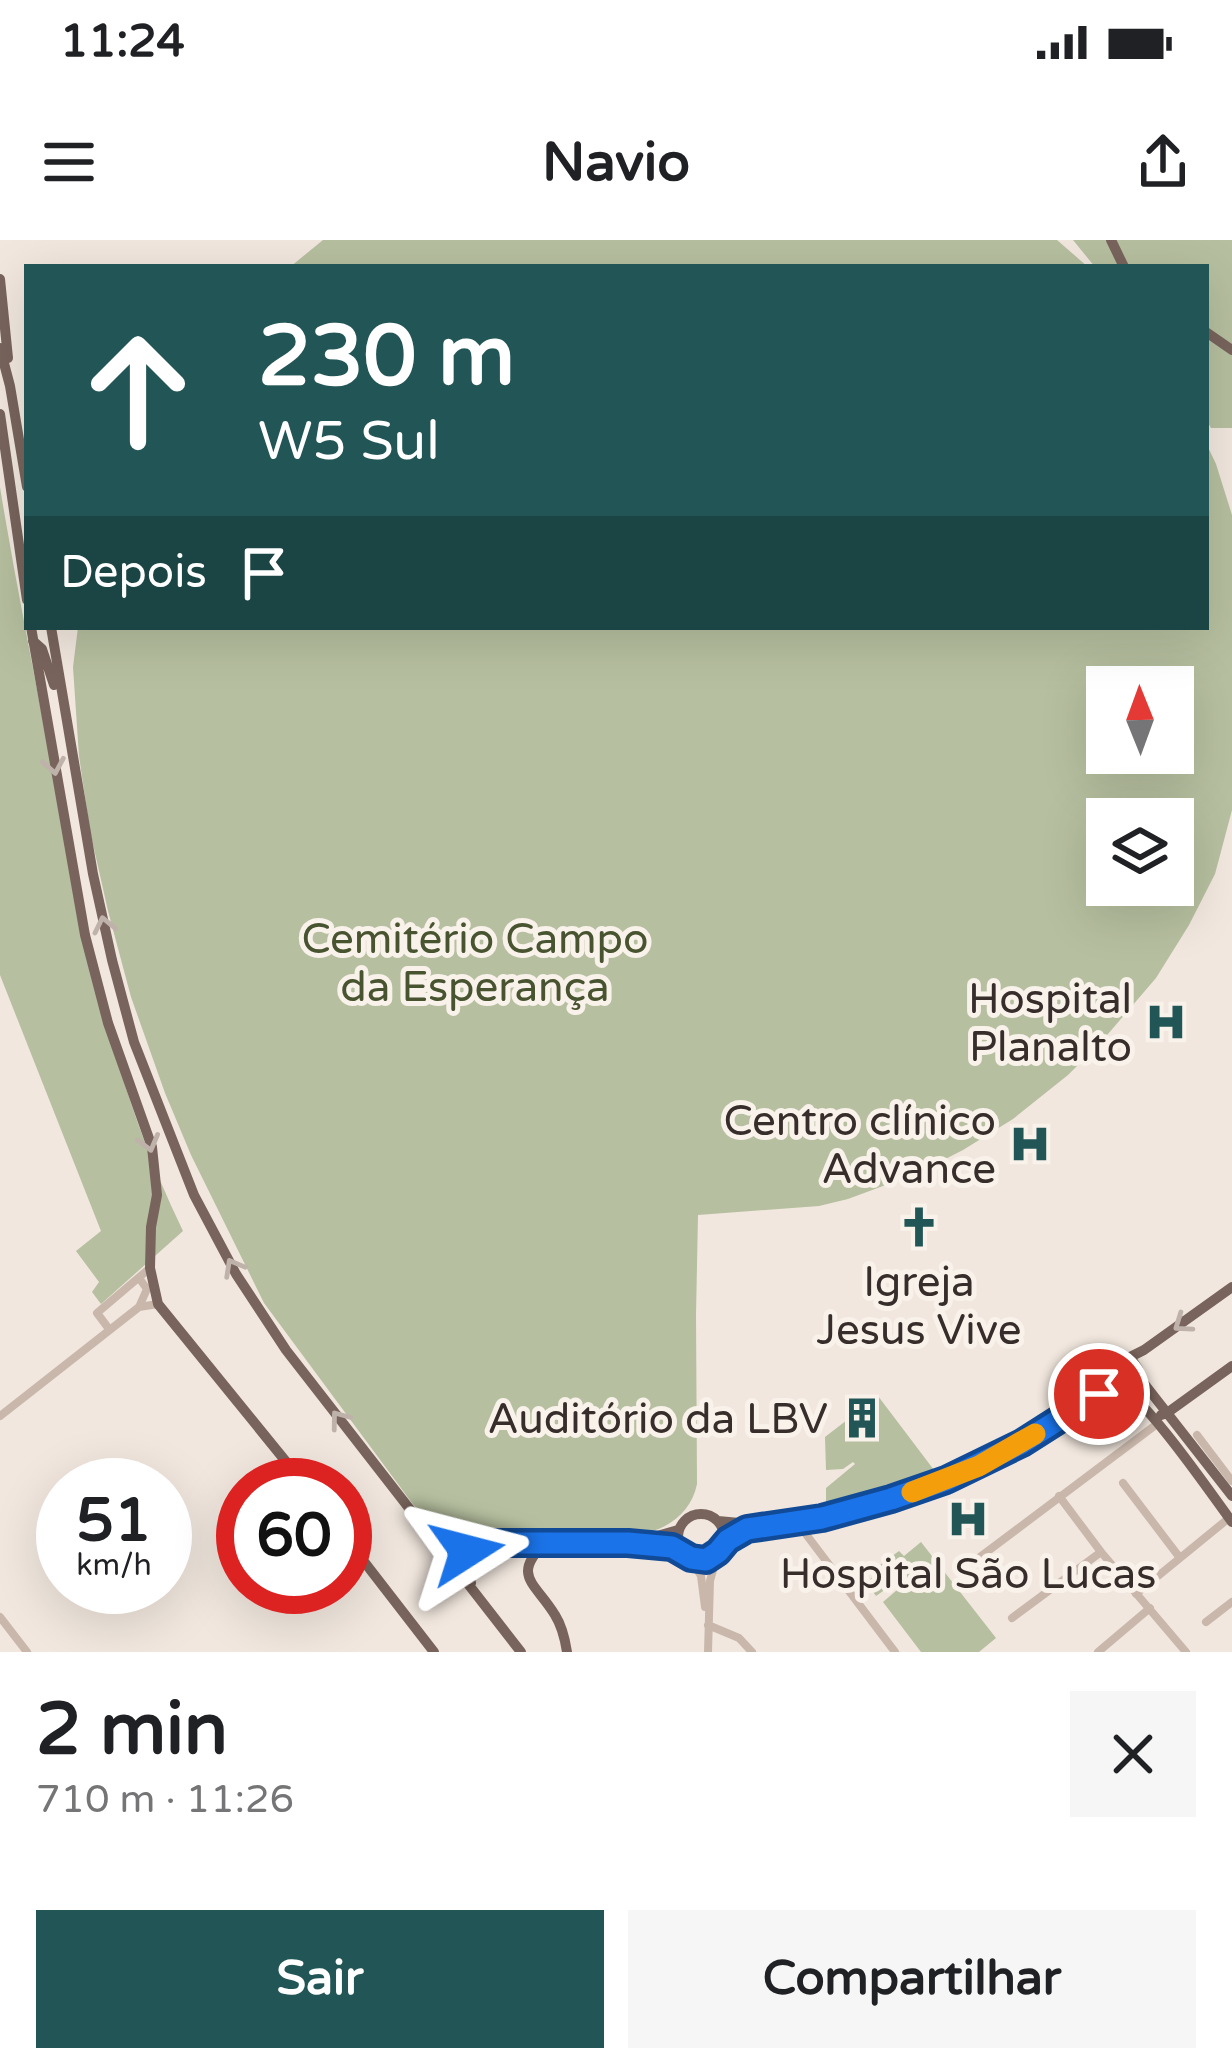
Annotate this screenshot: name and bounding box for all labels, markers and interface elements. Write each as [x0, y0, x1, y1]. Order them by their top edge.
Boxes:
text: 11:24 [60, 15, 185, 69]
icon: menu [36, 129, 102, 195]
icon: share [1130, 129, 1196, 195]
text: Navio [542, 130, 690, 195]
text: 230 m [258, 307, 515, 408]
icon: ahead [60, 312, 216, 468]
text: W5 Sul [258, 409, 440, 474]
icon: arrive [231, 540, 297, 606]
text: Depois [60, 546, 207, 600]
north arrow [1086, 666, 1194, 774]
map controls [1086, 666, 1194, 906]
one-way arrow [41, 756, 66, 776]
button: layers [1086, 798, 1194, 906]
park label: Cemitério Campo da Esperança [301, 914, 649, 1013]
one-way arrow [93, 916, 118, 936]
place label: Hospital Planalto [968, 974, 1132, 1073]
hospital icon: Hospital Planalto [1143, 999, 1189, 1045]
place label: Centro clínico Advance [724, 1096, 996, 1195]
hospital icon: Centro clínico Advance [1007, 1121, 1053, 1167]
one-way arrow [135, 1133, 160, 1153]
church icon: Igreja Jesus Vive [896, 1204, 942, 1250]
place label: Igreja Jesus Vive [816, 1257, 1022, 1356]
one-way arrow [224, 1258, 247, 1279]
one-way arrow [1173, 1310, 1195, 1332]
pin [1048, 1343, 1150, 1445]
icon: arrive [1066, 1361, 1132, 1427]
place label: Auditório da LBV [487, 1394, 828, 1445]
building icon: Auditório da LBV [839, 1395, 885, 1441]
one-way arrow [332, 1411, 353, 1433]
speed limit sign: 60 [216, 1458, 372, 1614]
text: 51 [76, 1485, 152, 1557]
position arrow [404, 1488, 530, 1614]
hospital icon: Hospital São Lucas [945, 1496, 991, 1542]
text: km/h [76, 1547, 152, 1584]
place label: Hospital São Lucas [780, 1549, 1156, 1600]
text: 2 min [36, 1687, 228, 1774]
button: close [1070, 1691, 1196, 1817]
text: 710 m · 11:26 [36, 1776, 294, 1823]
button: Sair [36, 1910, 604, 2048]
button: Compartilhar [628, 1910, 1196, 2048]

